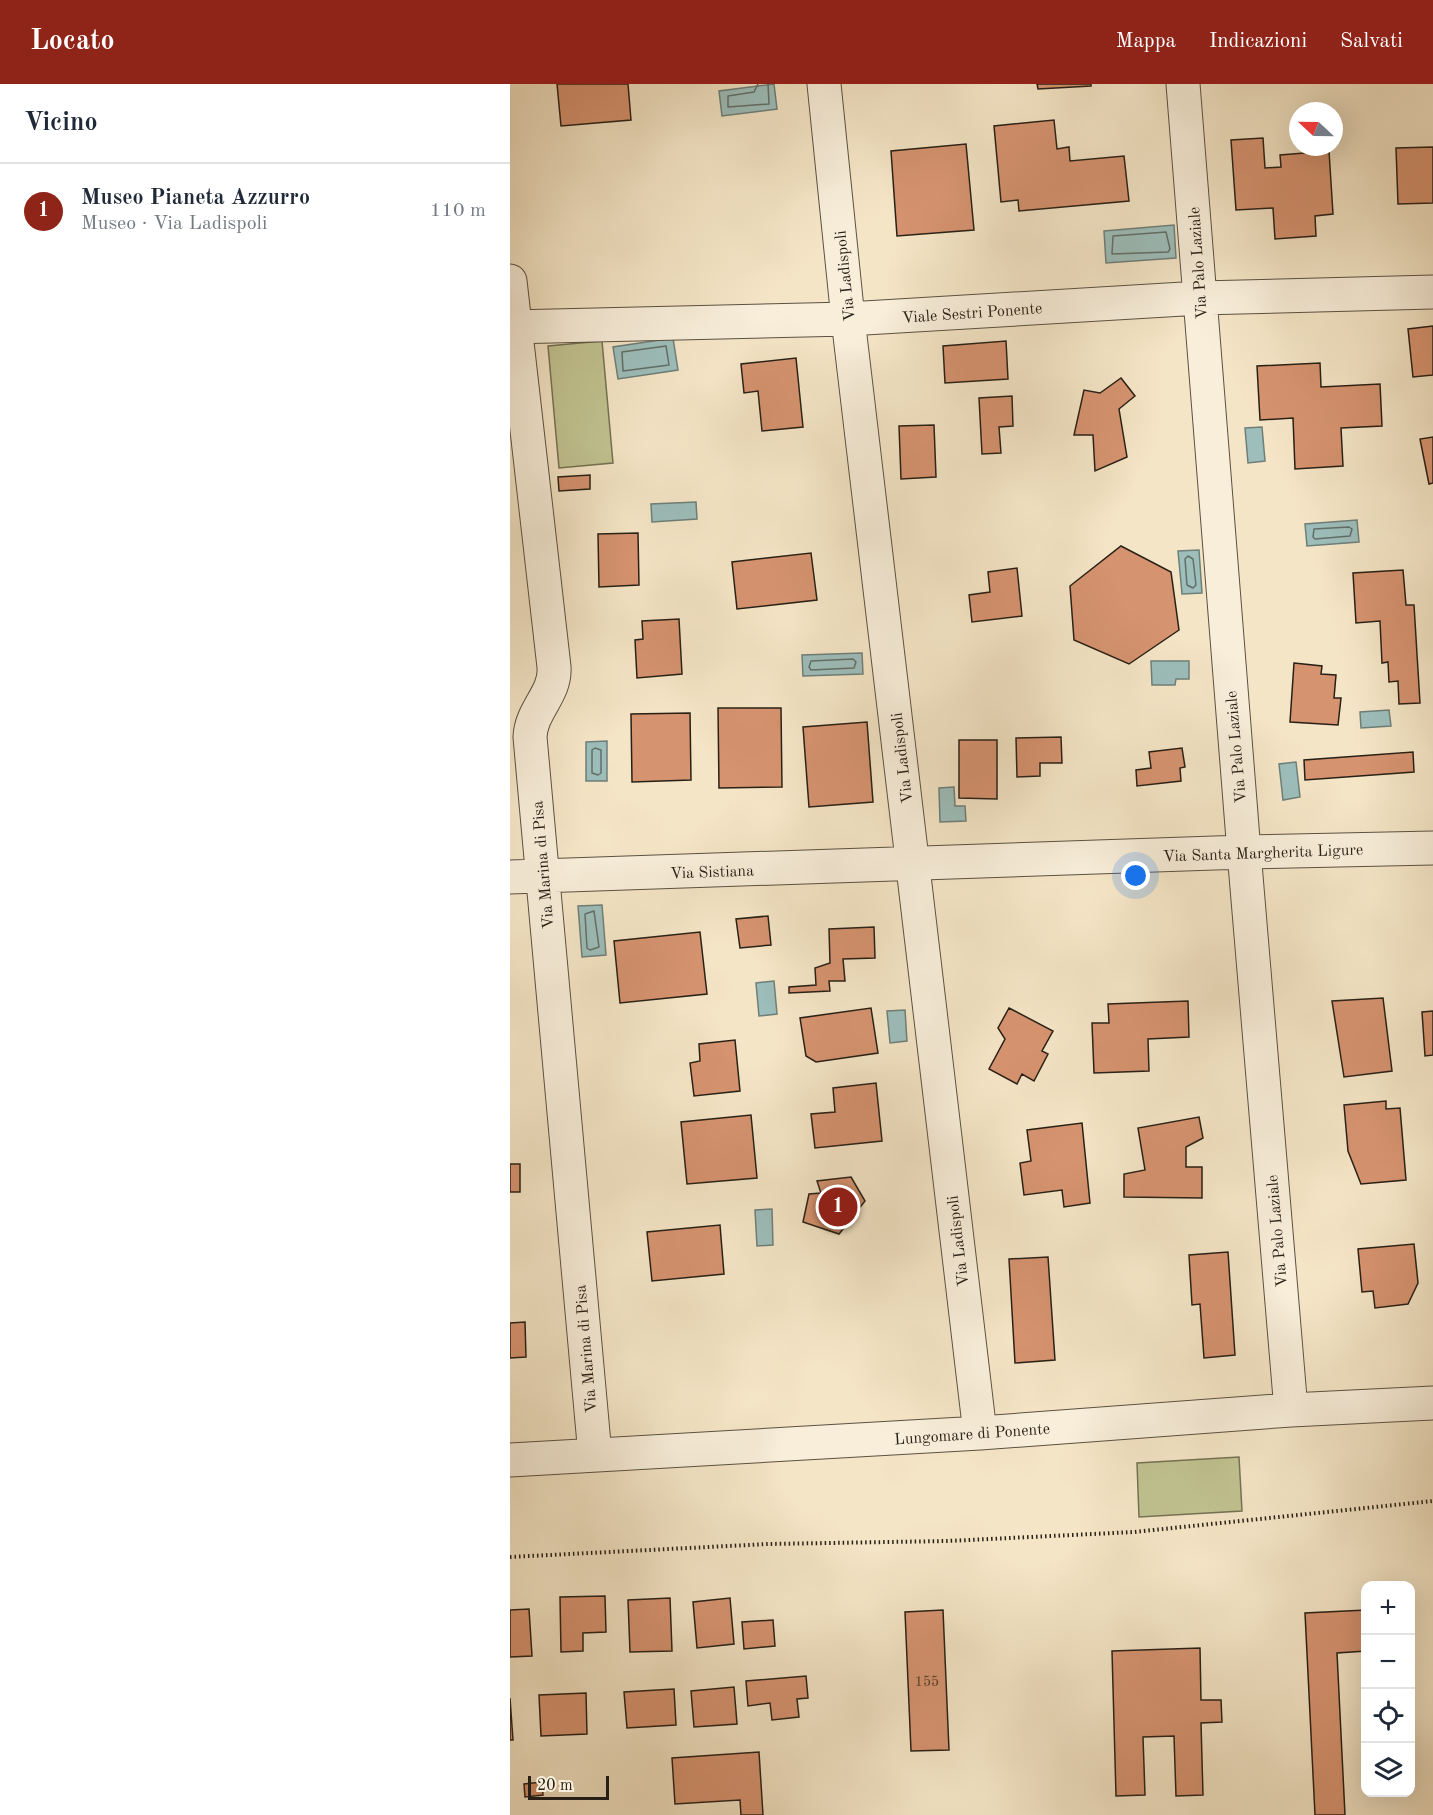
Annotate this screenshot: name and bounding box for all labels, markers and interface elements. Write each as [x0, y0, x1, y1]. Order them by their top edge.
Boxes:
text: Locato [30, 28, 115, 56]
text: Mappa [1116, 31, 1176, 52]
text: Indicazioni [1209, 31, 1307, 52]
text: Salvati [1340, 31, 1403, 52]
north arrow [1289, 102, 1343, 156]
text: Vicino [24, 110, 98, 136]
text: Museo Pianeta Azzurro [81, 187, 310, 209]
text: 1 [38, 201, 49, 221]
text: 110 m [430, 201, 486, 221]
street label: Via Palo Laziale [1187, 206, 1211, 320]
text: Museo · Via Ladispoli [81, 214, 267, 234]
street label: Via Ladispoli [833, 229, 859, 322]
street label: Viale Sestri Ponente [901, 301, 1043, 327]
street label: Via Palo Laziale [1224, 690, 1250, 804]
street label: Via Ladispoli [889, 711, 916, 804]
street label: Via Marina di Pisa [530, 800, 558, 930]
street label: Via Santa Margherita Ligure [1163, 843, 1363, 865]
your location [1121, 861, 1150, 890]
street label: Via Sistiana [670, 864, 754, 882]
street label: Via Palo Laziale [1265, 1174, 1291, 1288]
pin: 1 [818, 1184, 858, 1230]
street label: Via Ladispoli [945, 1194, 972, 1287]
street label: Via Marina di Pisa [573, 1284, 601, 1414]
street label: Lungomare di Ponente [894, 1422, 1051, 1448]
map controls [1361, 1581, 1415, 1797]
button: + [1361, 1581, 1415, 1635]
button: − [1361, 1635, 1415, 1689]
house number: 155 [915, 1675, 939, 1689]
button: locate [1361, 1689, 1415, 1743]
button: layers [1361, 1743, 1415, 1797]
scale bar [528, 1773, 609, 1800]
text: 20 m [537, 1778, 573, 1794]

